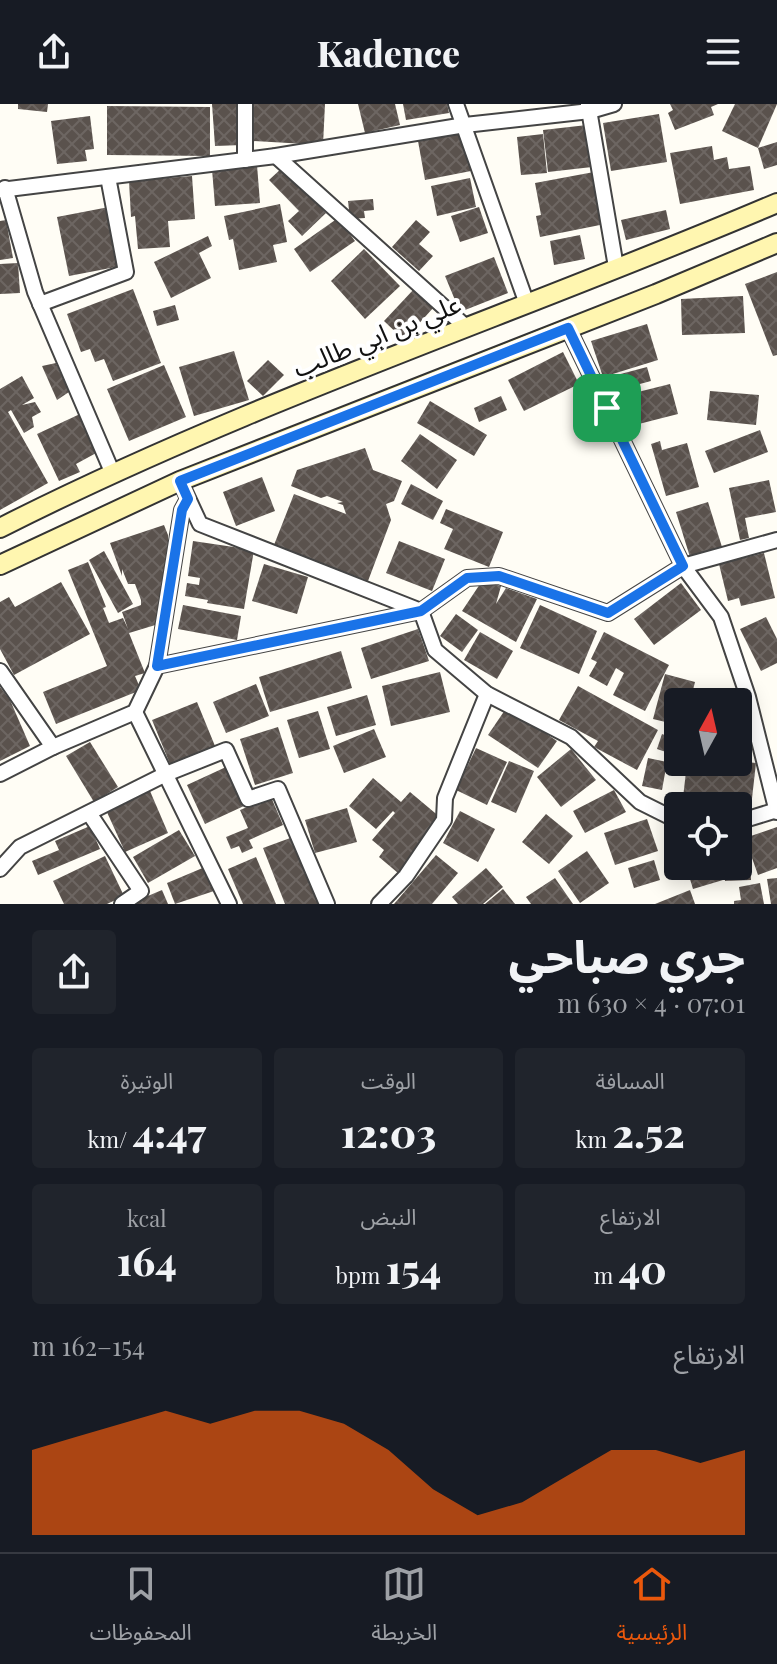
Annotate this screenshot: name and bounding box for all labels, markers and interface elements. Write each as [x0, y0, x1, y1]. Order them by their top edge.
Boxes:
text: Kadence [317, 28, 460, 76]
icon: share [32, 30, 76, 74]
icon: menu [701, 30, 745, 74]
street label: علي بن ابي طالب [287, 285, 467, 388]
pin [573, 374, 641, 442]
icon: arrive [585, 386, 629, 430]
north arrow [664, 688, 752, 776]
map controls [664, 688, 752, 880]
button: locate [664, 792, 752, 880]
text: جري صباحي [509, 925, 745, 984]
button: share [32, 930, 116, 1014]
text: 07:01 · 4 × 630 m [557, 985, 745, 1020]
text: الوتيرة [120, 1065, 173, 1095]
text: الوقت [361, 1065, 416, 1095]
text: المسافة [596, 1065, 665, 1095]
text: 4:47 [133, 1105, 206, 1158]
text: 12:03 [341, 1105, 436, 1158]
text: 2.52 [613, 1105, 685, 1158]
text: /km [87, 1124, 133, 1154]
text: km [575, 1124, 613, 1154]
text: النبض [361, 1201, 416, 1231]
text: الارتفاع [600, 1201, 660, 1231]
text: kcal [127, 1203, 167, 1233]
text: 164 [117, 1233, 177, 1286]
text: 154 [386, 1241, 441, 1294]
text: 40 [619, 1241, 667, 1294]
text: bpm [336, 1260, 386, 1290]
text: m [594, 1260, 619, 1290]
text: 154–162 m [32, 1328, 145, 1363]
text: الارتفاع [674, 1336, 745, 1371]
tab: المحفوظات [90, 1562, 192, 1656]
tab: الخريطة [371, 1562, 437, 1656]
tab: الرئيسية [617, 1562, 687, 1656]

